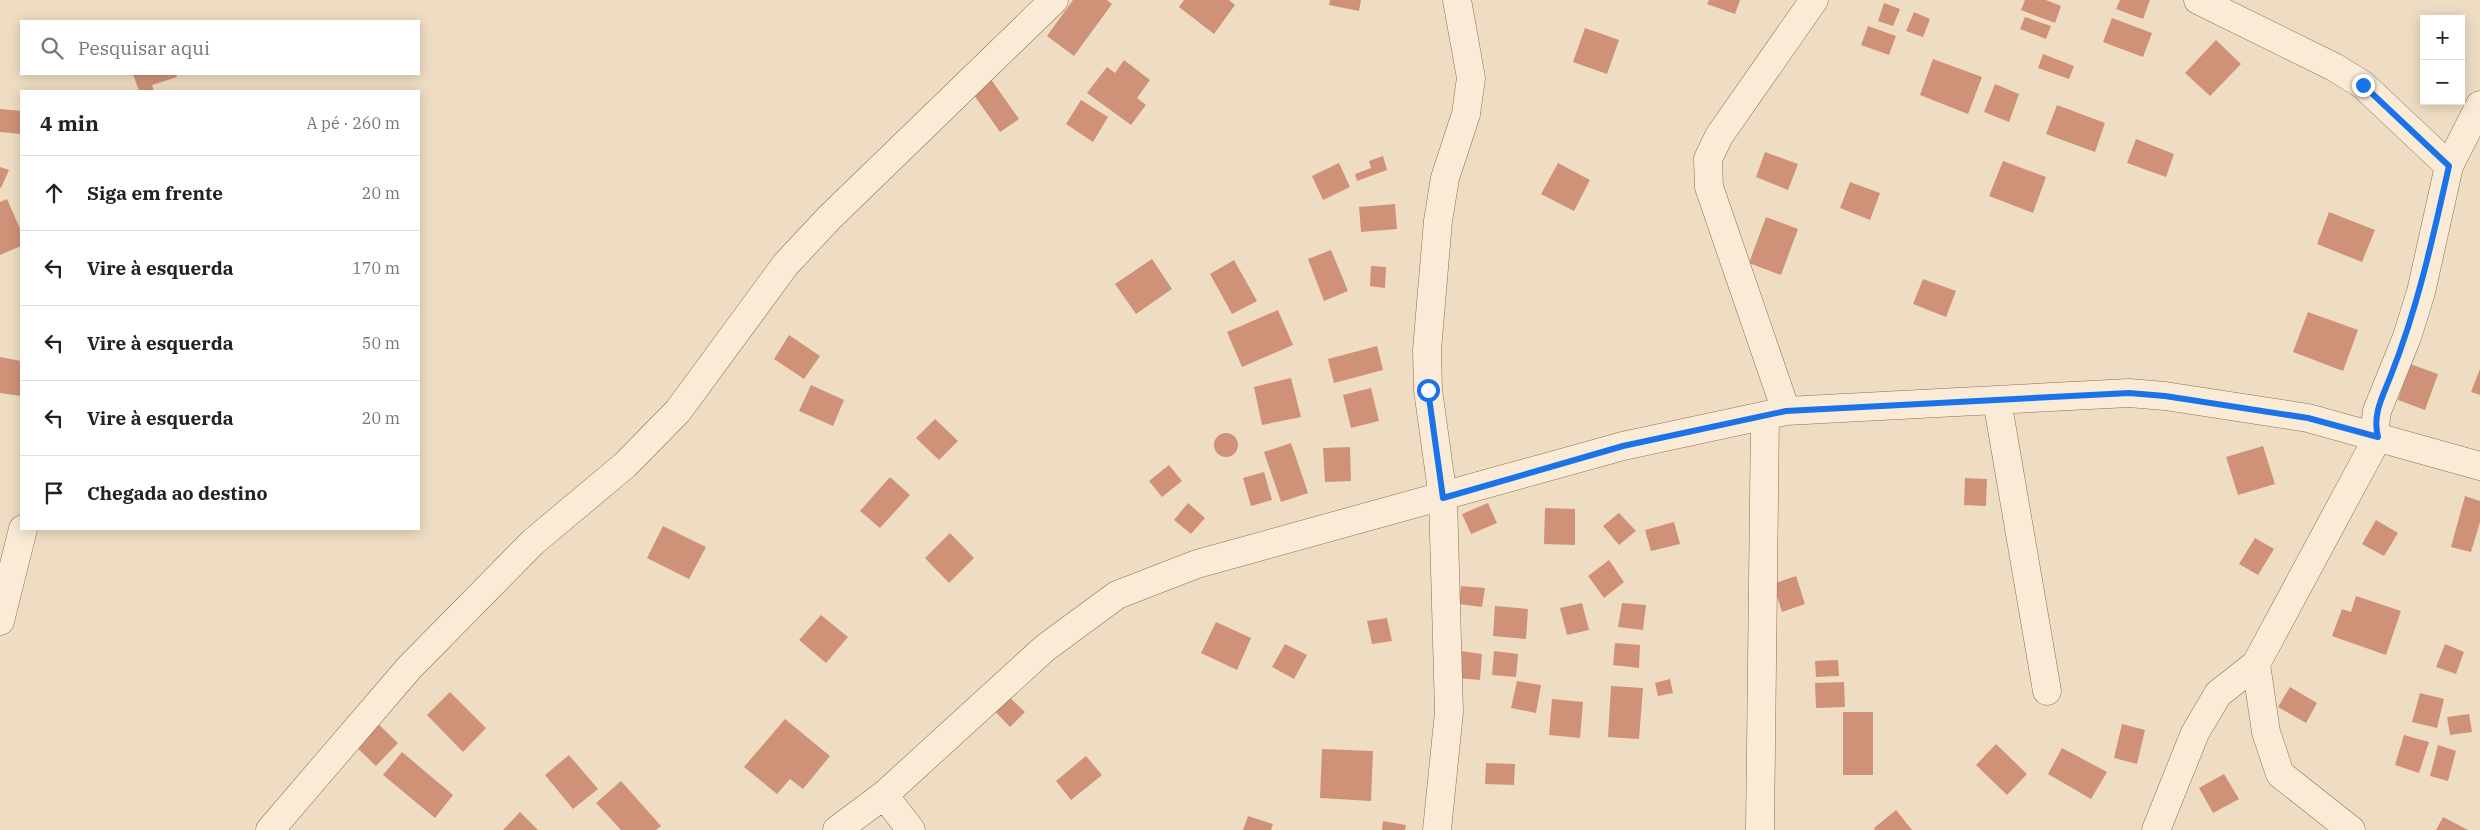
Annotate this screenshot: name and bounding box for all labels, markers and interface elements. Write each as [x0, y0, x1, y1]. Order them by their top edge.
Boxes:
map controls [2420, 15, 2465, 105]
button: + [2420, 15, 2465, 60]
search box [20, 20, 420, 75]
icon: search [38, 34, 66, 62]
text: Pesquisar aqui [78, 36, 210, 60]
button: − [2420, 60, 2465, 105]
route end [2352, 74, 2375, 97]
text: 4 min [40, 109, 99, 137]
text: A pé · 260 m [306, 113, 400, 133]
icon: ahead [40, 179, 68, 207]
text: Siga em frente [87, 181, 223, 205]
text: 20 m [362, 183, 400, 203]
icon: left [40, 254, 68, 282]
text: Vire à esquerda [87, 256, 234, 280]
text: 170 m [352, 258, 400, 278]
icon: left [40, 329, 68, 357]
text: Vire à esquerda [87, 331, 234, 355]
text: 50 m [362, 333, 400, 353]
route start [1417, 379, 1440, 402]
icon: left [40, 404, 68, 432]
text: Vire à esquerda [87, 406, 234, 430]
text: 20 m [362, 408, 400, 428]
icon: arrive [40, 479, 68, 507]
text: Chegada ao destino [87, 481, 268, 505]

